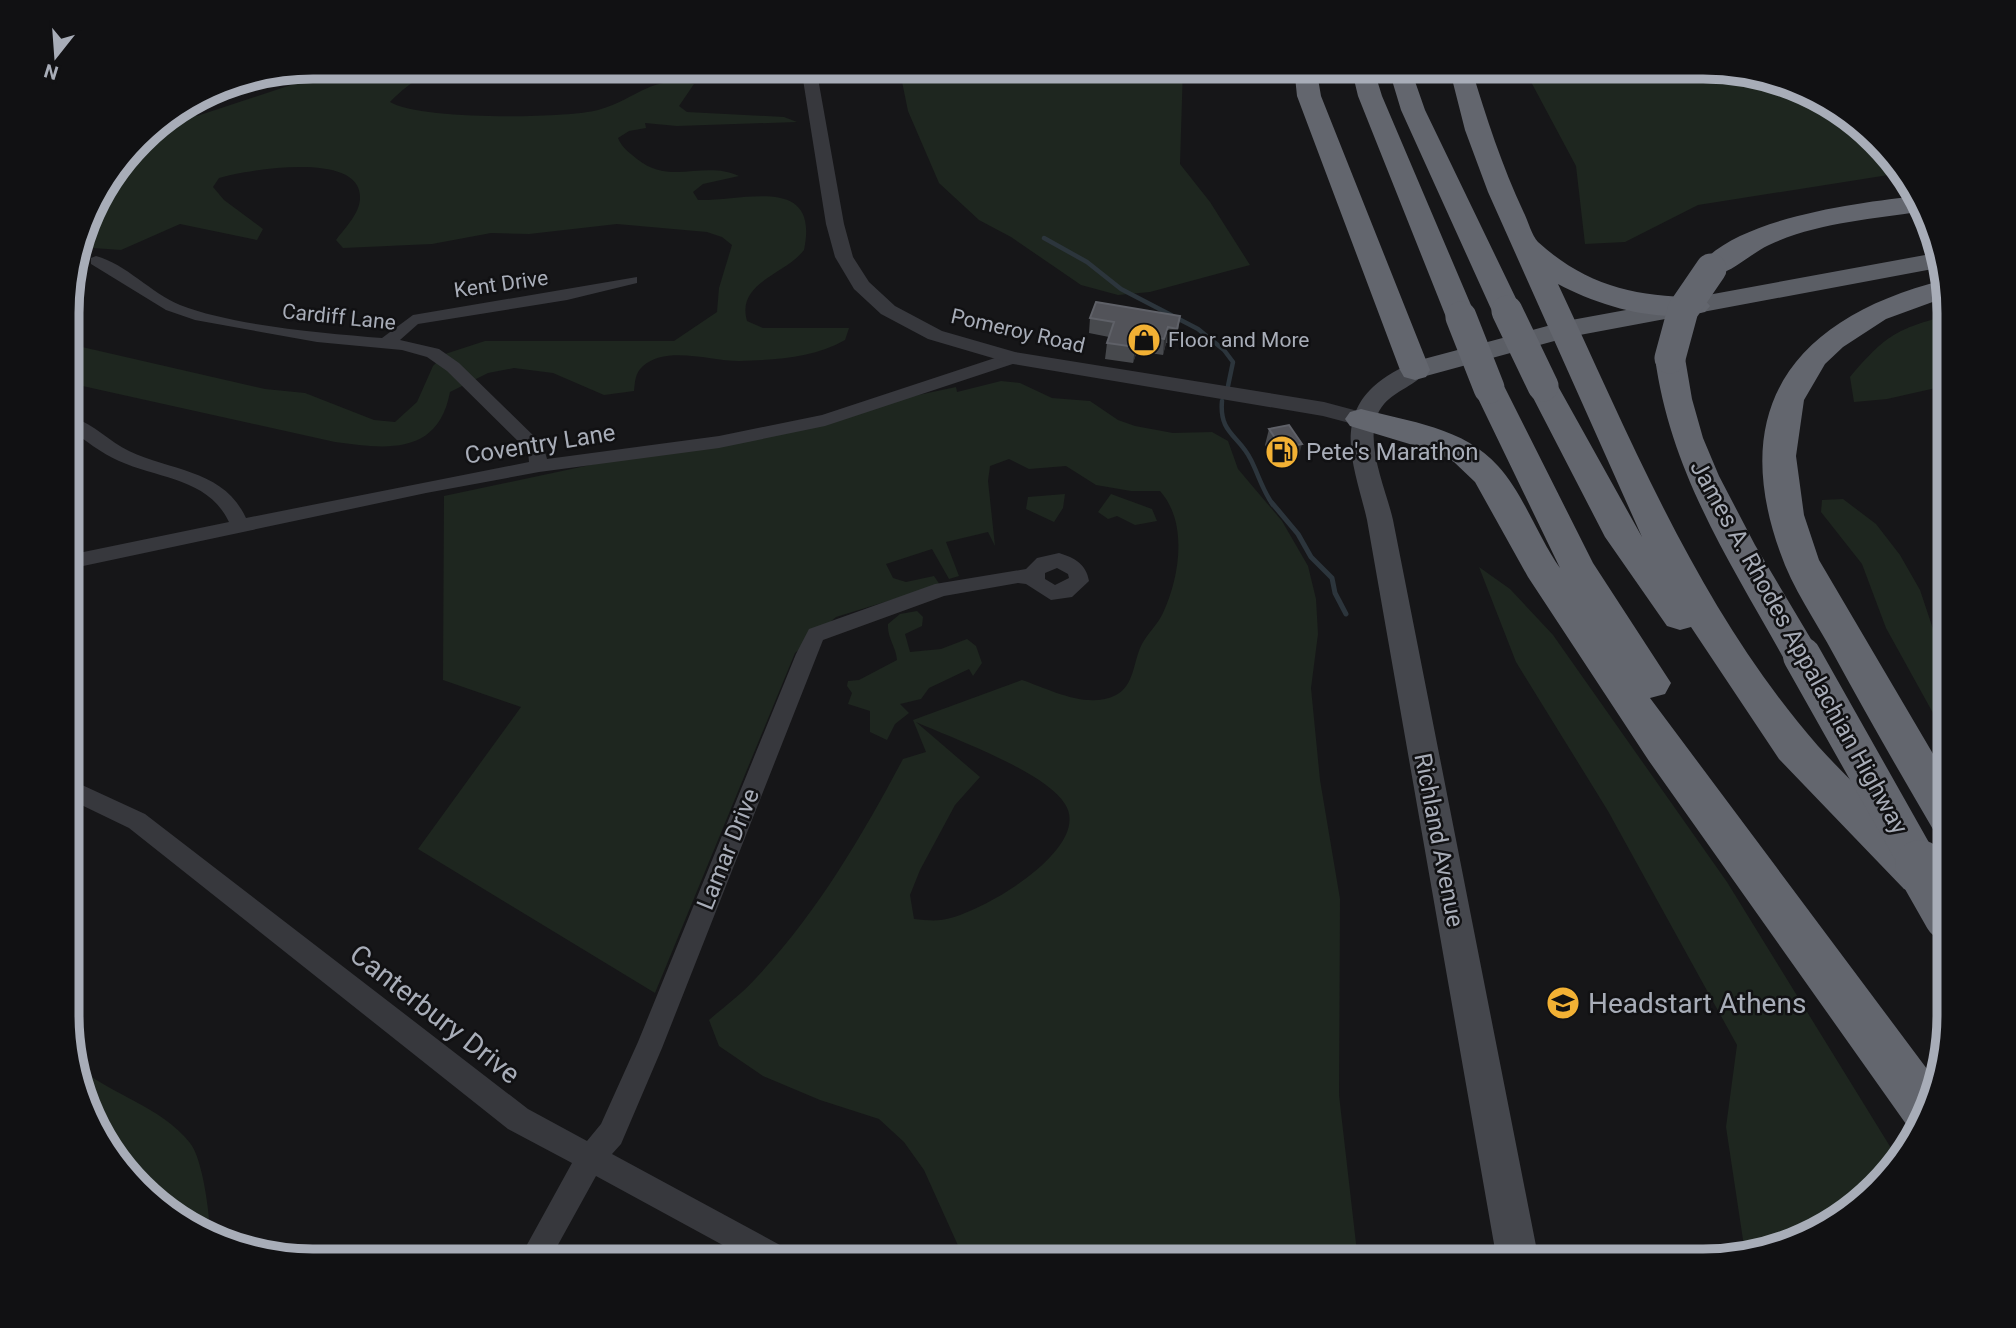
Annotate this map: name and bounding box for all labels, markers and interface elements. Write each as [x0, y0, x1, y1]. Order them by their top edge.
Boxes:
north arrow [21, 21, 91, 91]
text: N [41, 59, 61, 85]
street label: Kent Drive [452, 266, 550, 302]
street label: Cardiff Lane [281, 299, 397, 335]
street label: Pomeroy Road [949, 304, 1087, 358]
shop icon: Floor and More [1125, 321, 1163, 359]
place label: Floor and More [1168, 328, 1309, 352]
street label: Coventry Lane [463, 418, 617, 470]
fuel station icon: Pete's Marathon [1263, 433, 1301, 471]
place label: Pete's Marathon [1306, 438, 1478, 466]
street label: James A. Rhodes Appalachian Highway [1684, 455, 1914, 839]
street label: Richland Avenue [1408, 751, 1470, 929]
street label: Lamar Drive [691, 784, 765, 914]
street label: Canterbury Drive [344, 937, 526, 1091]
school or university icon: Headstart Athens [1544, 984, 1582, 1022]
place label: Headstart Athens [1588, 987, 1806, 1020]

